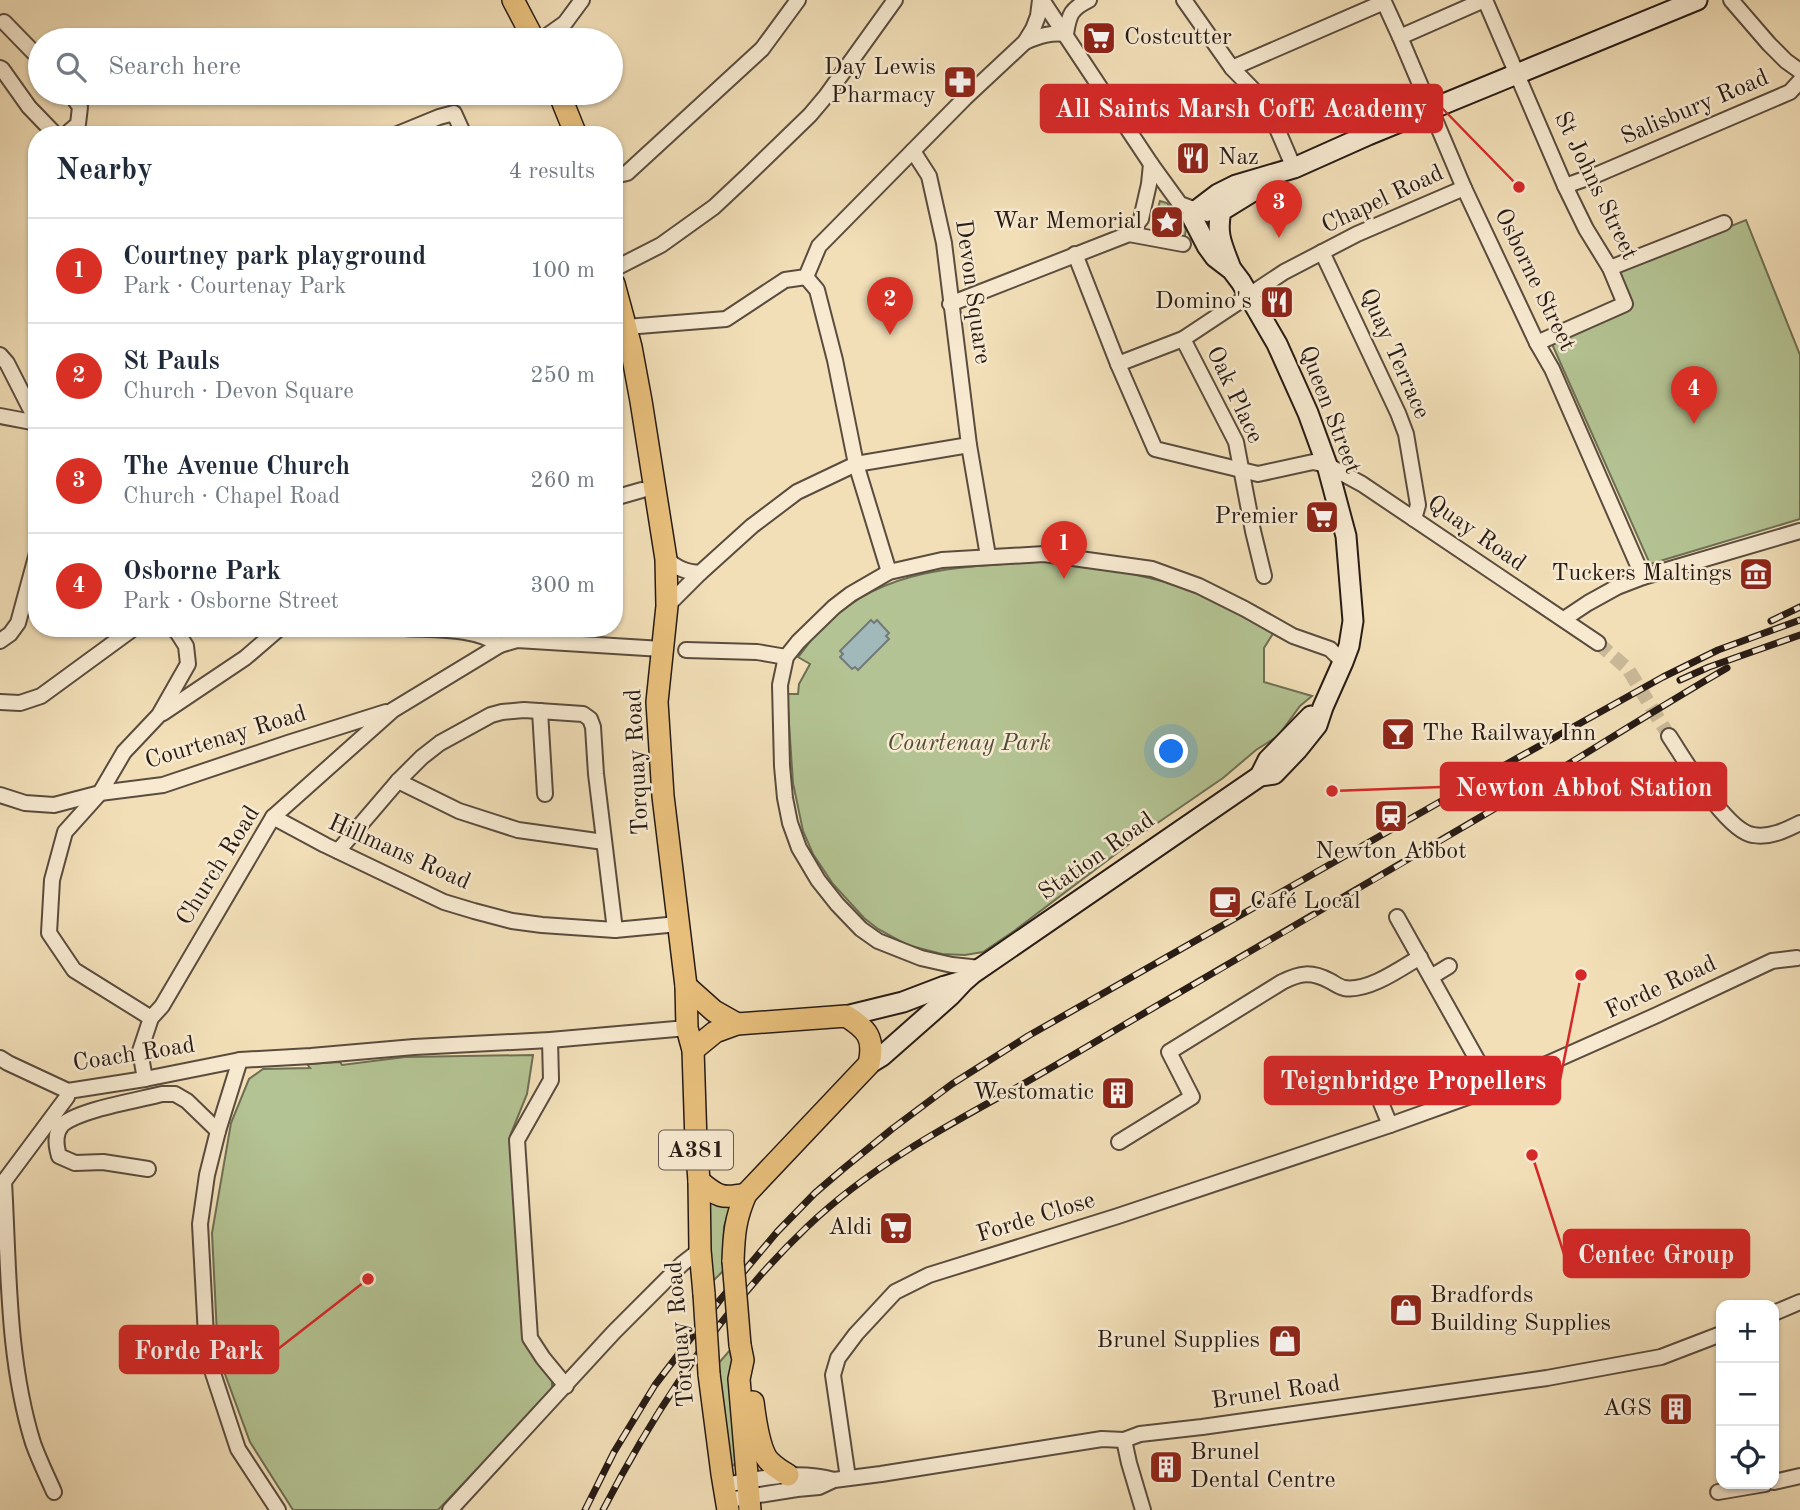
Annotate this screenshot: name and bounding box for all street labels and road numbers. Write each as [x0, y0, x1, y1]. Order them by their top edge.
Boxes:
street label: Salisbury Road [1618, 66, 1772, 150]
street label: St Johns Street [1549, 108, 1641, 264]
street label: Chapel Road [1319, 161, 1447, 239]
street label: Osborne Street [1489, 205, 1579, 355]
street label: Devon Square [950, 218, 994, 366]
street label: Quay Terrace [1355, 285, 1433, 423]
street label: Oak Place [1201, 343, 1267, 447]
street label: Queen Street [1294, 343, 1364, 477]
street label: Quay Road [1422, 491, 1530, 577]
street label: Torquay Road [622, 688, 654, 836]
street label: Courtenay Road [142, 702, 310, 774]
street label: Church Road [173, 802, 265, 930]
street label: Station Road [1035, 808, 1159, 906]
street label: Hillmans Road [324, 811, 474, 895]
street label: Forde Road [1602, 952, 1720, 1024]
street label: Coach Road [71, 1033, 197, 1077]
road number: A381 [659, 1130, 733, 1170]
street label: Forde Close [974, 1189, 1098, 1247]
street label: Torquay Road [663, 1260, 699, 1408]
street label: Brunel Road [1210, 1372, 1342, 1414]

